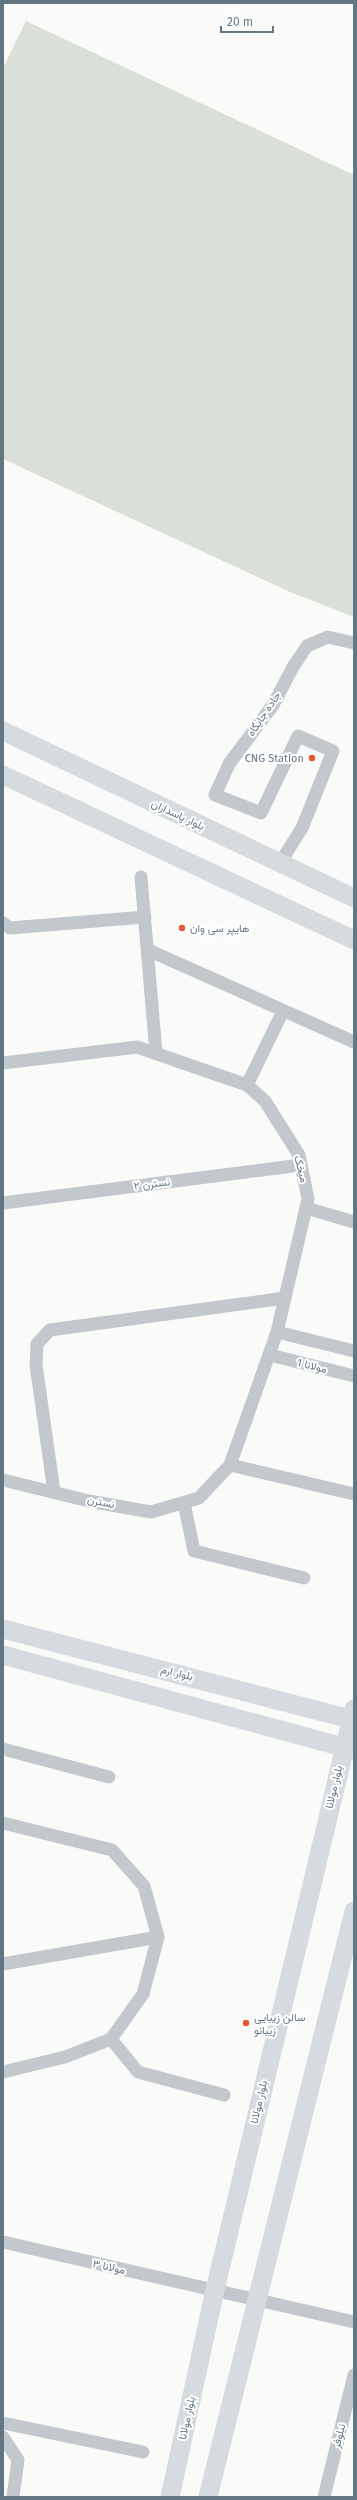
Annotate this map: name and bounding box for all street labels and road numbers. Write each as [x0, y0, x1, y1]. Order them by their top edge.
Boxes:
street label: جاده جایگاه [244, 689, 284, 739]
street label: بلوار پاسداران [149, 797, 207, 834]
street label: میخک [291, 1154, 311, 1184]
street label: نسترن ۲ [133, 1175, 171, 1193]
street label: مولانا 1 [296, 1356, 329, 1376]
street label: نسترن [86, 1493, 116, 1511]
street label: بلوار ارم [159, 1663, 195, 1684]
street label: بلوار مولانا [323, 1764, 345, 1810]
street label: بلوار مولانا [248, 2079, 270, 2125]
street label: مولانا ۳ [91, 2257, 127, 2277]
street label: بلوار مولانا [176, 2395, 198, 2441]
street label: نیلوفر [329, 2422, 348, 2451]

